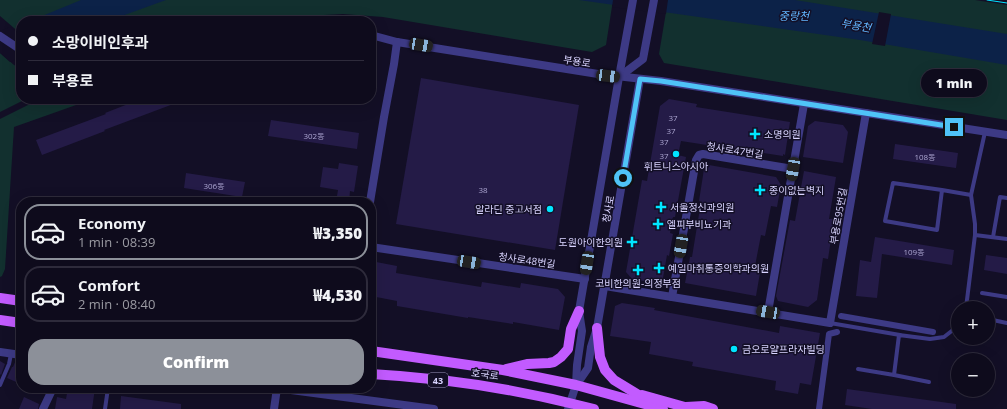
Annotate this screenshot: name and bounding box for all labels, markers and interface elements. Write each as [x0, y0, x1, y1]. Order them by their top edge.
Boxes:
water label: 중랑천 [779, 8, 811, 23]
water label: 부용천 [840, 15, 874, 35]
text: 소망이비인후과 [52, 32, 149, 52]
car [408, 37, 434, 53]
street label: 부용로 [562, 52, 592, 70]
car [595, 69, 621, 83]
callout: 1 min [921, 69, 987, 97]
text: 부용로 [52, 70, 93, 90]
text: 1 min [936, 74, 972, 92]
house number: 37 [668, 112, 678, 123]
route end [945, 118, 963, 136]
house number: 37 [666, 125, 676, 136]
place label: 소명의원 [764, 127, 801, 141]
marker: 소명의원 [749, 128, 761, 140]
house number: 302동 [303, 130, 325, 141]
house number: 37 [659, 136, 669, 147]
street label: 청사로47번길 [706, 139, 764, 161]
marker: 휘트니스아시아 [671, 149, 681, 159]
house number: 37 [659, 150, 669, 161]
house number: 108동 [914, 151, 936, 162]
car [785, 156, 801, 182]
place label: 휘트니스아시아 [644, 159, 709, 173]
route start [614, 169, 632, 187]
house number: 306동 [203, 180, 225, 191]
place label: 종이없는벽지 [769, 183, 824, 197]
house number: 38 [478, 184, 488, 195]
marker: 종이없는벽지 [754, 184, 766, 196]
street label: 부용로95번길 [826, 187, 850, 245]
street label: 청사로 [599, 194, 617, 224]
place label: 서울정신과의원 [670, 200, 734, 214]
marker: 서울정신과의원 [655, 201, 667, 213]
place label: 알라딘 중고서점 [475, 202, 542, 216]
marker: 알라딘 중고서점 [545, 204, 555, 214]
text: Economy [78, 213, 146, 233]
icon: car [30, 214, 66, 250]
place label: 엘피부비뇨기과 [667, 217, 731, 231]
marker: 엘피부비뇨기과 [652, 218, 664, 230]
text: ₩3,350 [313, 223, 362, 243]
text: 1 min · 08:39 [78, 233, 155, 251]
car [673, 233, 689, 259]
place label: 도원아이한의원 [559, 235, 623, 249]
marker: 도원아이한의원 [626, 236, 638, 248]
house number: 109동 [903, 246, 925, 257]
street label: 청사로48번길 [498, 249, 556, 271]
car [579, 250, 595, 276]
car [456, 254, 482, 270]
place label: 예일마취통증의학과의원 [668, 261, 769, 275]
marker: 예일마취통증의학과의원 [653, 262, 665, 274]
marker: 코비한의원-의정부점 [632, 264, 644, 276]
text: Comfort [78, 275, 140, 295]
icon: car [30, 276, 66, 312]
place label: 코비한의원-의정부점 [595, 276, 681, 290]
text: ₩4,530 [313, 285, 362, 305]
text: 2 min · 08:40 [78, 295, 155, 313]
map controls [951, 301, 995, 397]
button: + [951, 301, 995, 345]
car [755, 304, 781, 320]
button: Confirm [28, 339, 364, 385]
place label: 금오로얄프라자빌딩 [742, 342, 825, 356]
marker: 금오로얄프라자빌딩 [729, 344, 739, 354]
button: − [951, 353, 995, 397]
street label: 호국로 [470, 365, 500, 383]
road number: 43 [428, 373, 448, 387]

